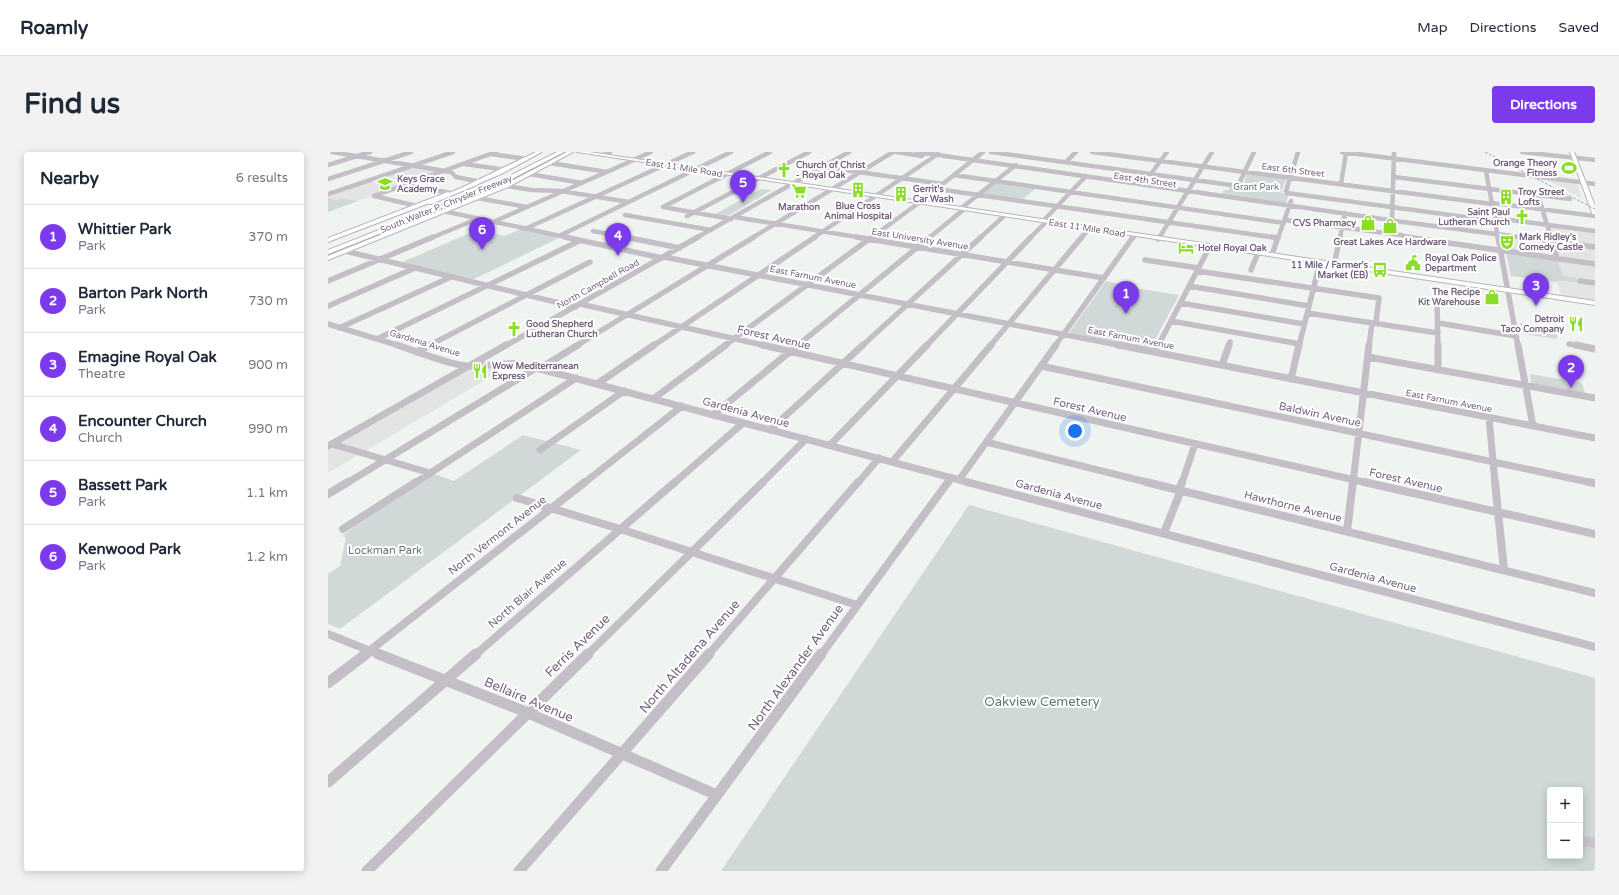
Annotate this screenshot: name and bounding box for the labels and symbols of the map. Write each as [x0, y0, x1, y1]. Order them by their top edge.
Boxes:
street label: East 11 Mile Road [645, 157, 723, 180]
place label: Orange Theory Fitness [1493, 158, 1558, 179]
sports icon: Orange Theory Fitness [1560, 159, 1578, 177]
place label: Church of Christ - Royal Oak [796, 160, 866, 181]
church icon: Church of Christ - Royal Oak [775, 161, 793, 179]
street label: East 6th Street [1261, 161, 1326, 180]
pin: 5 [730, 170, 756, 203]
street label: East 4th Street [1113, 171, 1178, 190]
street label: South Walter P. Chrysler Freeway [379, 173, 514, 236]
place label: Keys Grace Academy [397, 174, 445, 195]
school or university icon: Keys Grace Academy [376, 175, 394, 193]
building icon: Blue Cross Animal Hospital [849, 181, 867, 199]
supermarket icon: Marathon [790, 182, 808, 200]
park label: Grant Park [1233, 182, 1279, 193]
place label: Gerrit's Car Wash [913, 184, 954, 205]
building icon: Gerrit's Car Wash [892, 185, 910, 203]
place label: Troy Street Lofts [1517, 187, 1565, 208]
building icon: Troy Street Lofts [1497, 188, 1515, 206]
place label: Blue Cross Animal Hospital [824, 201, 892, 222]
place label: Marathon [778, 202, 820, 213]
place label: Saint Paul Lutheran Church [1438, 207, 1510, 228]
church icon: Saint Paul Lutheran Church [1513, 208, 1531, 226]
shop icon: CVS Pharmacy [1359, 214, 1377, 232]
pin: 6 [469, 217, 495, 250]
street label: East 11 Mile Road [1048, 217, 1126, 240]
shop icon: Great Lakes Ace Hardware [1381, 217, 1399, 235]
place label: CVS Pharmacy [1293, 218, 1356, 229]
pin: 4 [605, 223, 631, 256]
street label: East University Avenue [871, 226, 969, 253]
place label: Mark Ridley's Comedy Castle [1519, 232, 1583, 253]
theatre icon: Mark Ridley's Comedy Castle [1498, 233, 1516, 251]
place label: Great Lakes Ace Hardware [1334, 237, 1446, 248]
hotel icon: Hotel Royal Oak [1177, 239, 1195, 257]
place label: Hotel Royal Oak [1198, 243, 1267, 254]
place label: Royal Oak Police Department [1425, 253, 1497, 274]
public building icon: Royal Oak Police Department [1404, 254, 1422, 272]
street label: North Campbell Road [555, 257, 641, 312]
place label: 11 Mile / Farmer's Market (EB) [1291, 260, 1369, 281]
bus stop icon: 11 Mile / Farmer's Market (EB) [1371, 261, 1389, 279]
street label: East Farnum Avenue [769, 264, 857, 291]
pin: 3 [1523, 273, 1549, 306]
pin: 1 [1113, 281, 1139, 314]
place label: The Recipe Kit Warehouse [1418, 287, 1480, 308]
shop icon: The Recipe Kit Warehouse [1483, 288, 1501, 306]
place label: Detroit Taco Company [1500, 314, 1565, 335]
restaurant icon: Detroit Taco Company [1567, 315, 1585, 333]
place label: Good Shepherd Lutheran Church [526, 319, 598, 340]
church icon: Good Shepherd Lutheran Church [505, 320, 523, 338]
street label: Forest Avenue [736, 323, 812, 352]
street label: East Farnum Avenue [1087, 325, 1175, 352]
street label: Gardenia Avenue [388, 328, 462, 359]
pin: 2 [1558, 355, 1584, 388]
place label: Wow Mediterranean Express [492, 361, 579, 382]
restaurant icon: Wow Mediterranean Express [471, 362, 489, 380]
street label: East Farnum Avenue [1405, 388, 1493, 415]
street label: Gardenia Avenue [701, 395, 791, 430]
street label: Forest Avenue [1052, 395, 1128, 424]
street label: Baldwin Avenue [1278, 399, 1362, 430]
your location [1065, 421, 1085, 441]
street label: Forest Avenue [1368, 466, 1444, 495]
street label: Gardenia Avenue [1014, 477, 1104, 512]
street label: Hawthorne Avenue [1243, 488, 1343, 525]
street label: North Vermont Avenue [446, 493, 549, 578]
park label: Lockman Park [348, 544, 422, 557]
street label: North Blair Avenue [486, 556, 569, 631]
street label: Gardenia Avenue [1328, 560, 1418, 595]
street label: North Altadena Avenue [636, 597, 743, 717]
street label: North Alexander Avenue [745, 601, 847, 734]
street label: Ferris Avenue [542, 611, 613, 681]
street label: Bellaire Avenue [482, 674, 576, 726]
park label: Oakview Cemetery [984, 694, 1100, 710]

